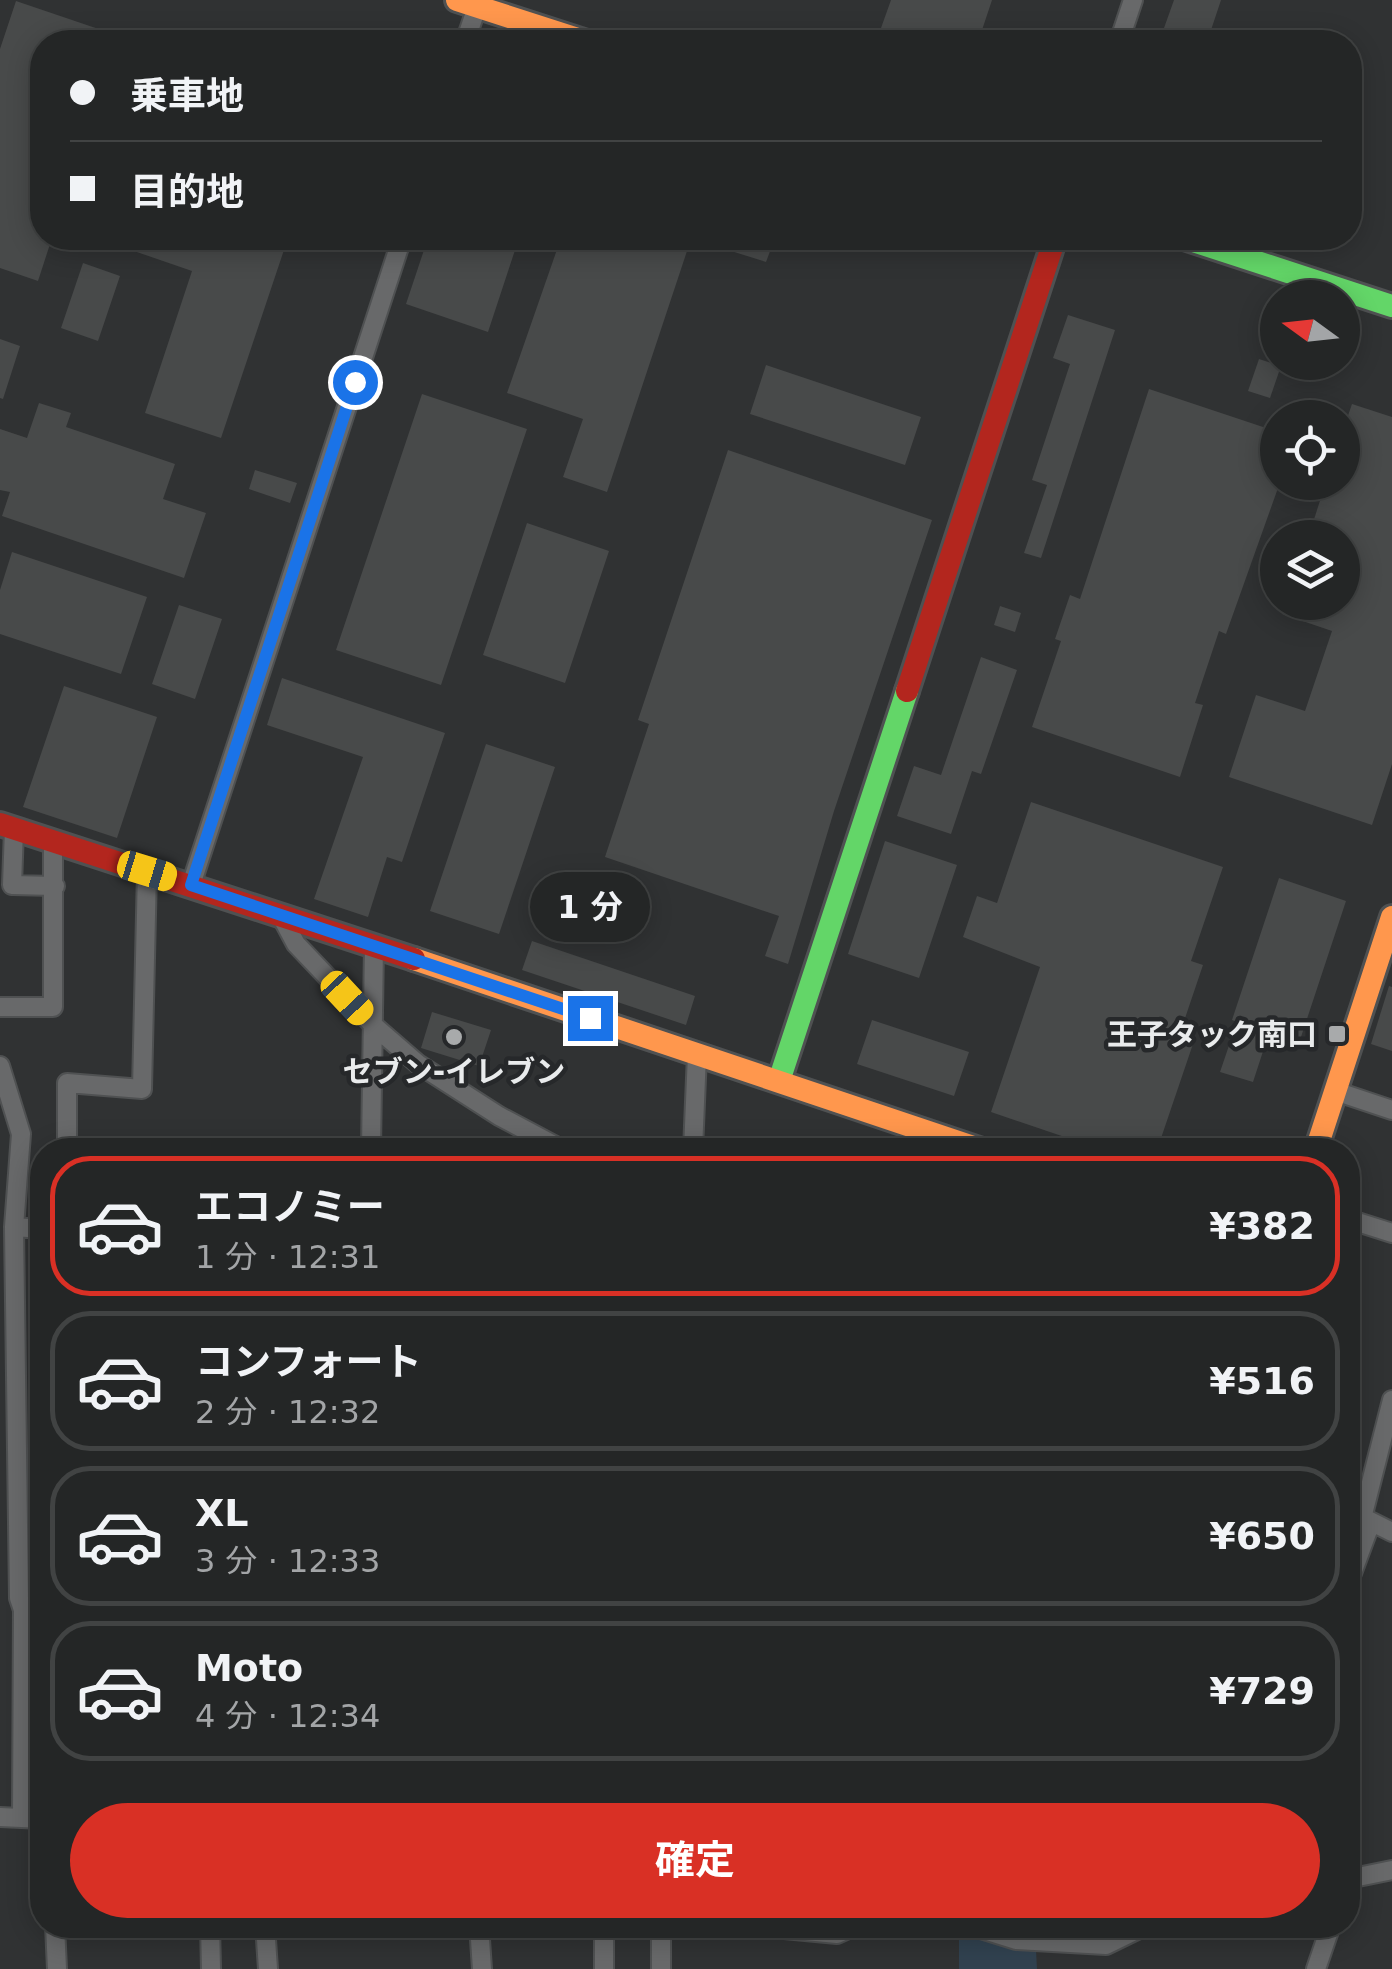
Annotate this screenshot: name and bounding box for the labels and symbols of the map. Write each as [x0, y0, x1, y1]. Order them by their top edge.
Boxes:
north arrow [1260, 280, 1360, 380]
route start [333, 360, 378, 405]
car [114, 848, 180, 894]
callout: 1 分 [530, 873, 650, 943]
car [316, 966, 378, 1030]
route end [568, 996, 613, 1041]
place label: 王子タック南口 [1107, 1017, 1317, 1052]
marker: 王子タック南口 [1326, 1023, 1348, 1045]
marker: セブン-イレブン [443, 1026, 465, 1048]
place label: セブン-イレブン [343, 1054, 565, 1089]

